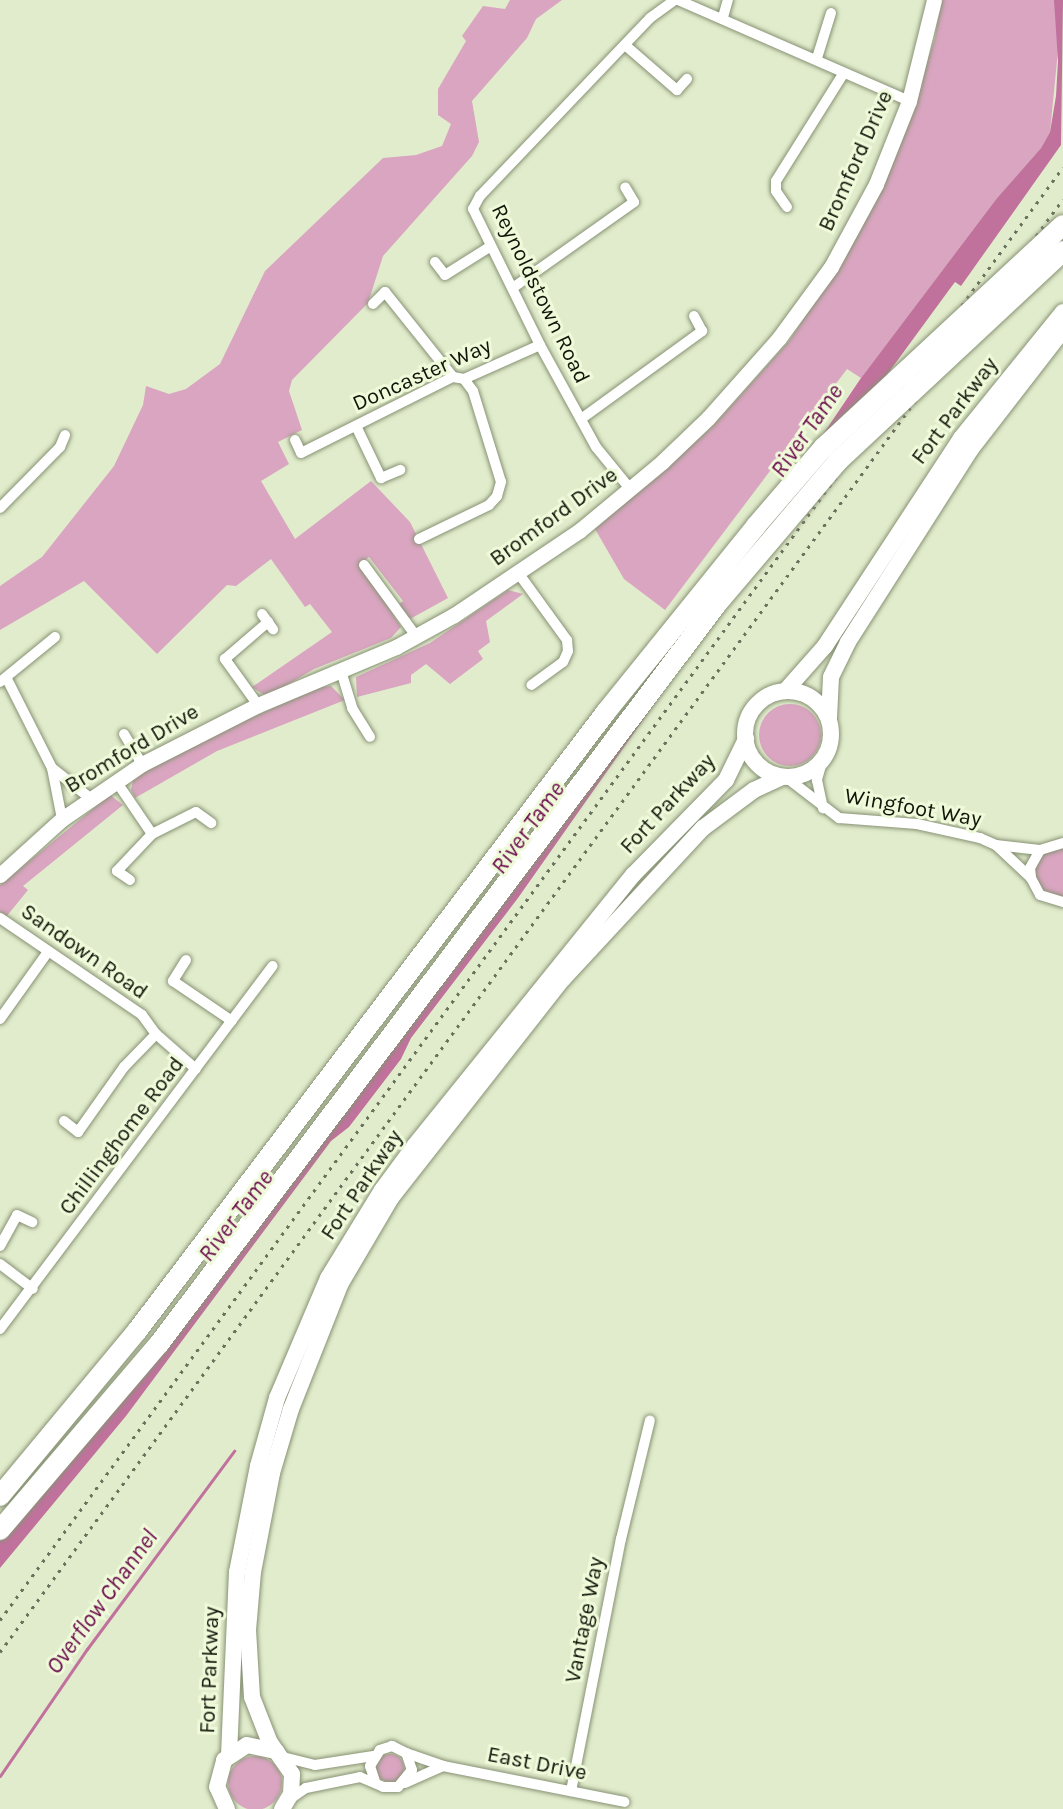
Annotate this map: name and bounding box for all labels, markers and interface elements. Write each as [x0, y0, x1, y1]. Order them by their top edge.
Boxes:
street label: Bromford Drive [813, 86, 899, 236]
street label: Reynoldstown Road [485, 200, 595, 388]
street label: Doncaster Way [349, 333, 495, 417]
street label: Fort Parkway [906, 352, 1004, 470]
water label: River Tame [764, 379, 850, 483]
street label: Bromford Drive [485, 462, 623, 572]
street label: Bromford Drive [60, 699, 204, 799]
street label: Fort Parkway [615, 748, 721, 860]
water label: River Tame [485, 776, 571, 880]
street label: Wingfoot Way [843, 783, 983, 833]
street label: Sandown Road [15, 899, 153, 1005]
street label: Chillinghome Road [54, 1052, 190, 1220]
street label: Fort Parkway [315, 1125, 409, 1245]
water label: River Tame [192, 1164, 280, 1268]
water label: Overflow Channel [40, 1524, 164, 1680]
street label: Vantage Way [560, 1555, 610, 1685]
street label: Fort Parkway [195, 1606, 225, 1734]
street label: East Drive [485, 1741, 589, 1787]

